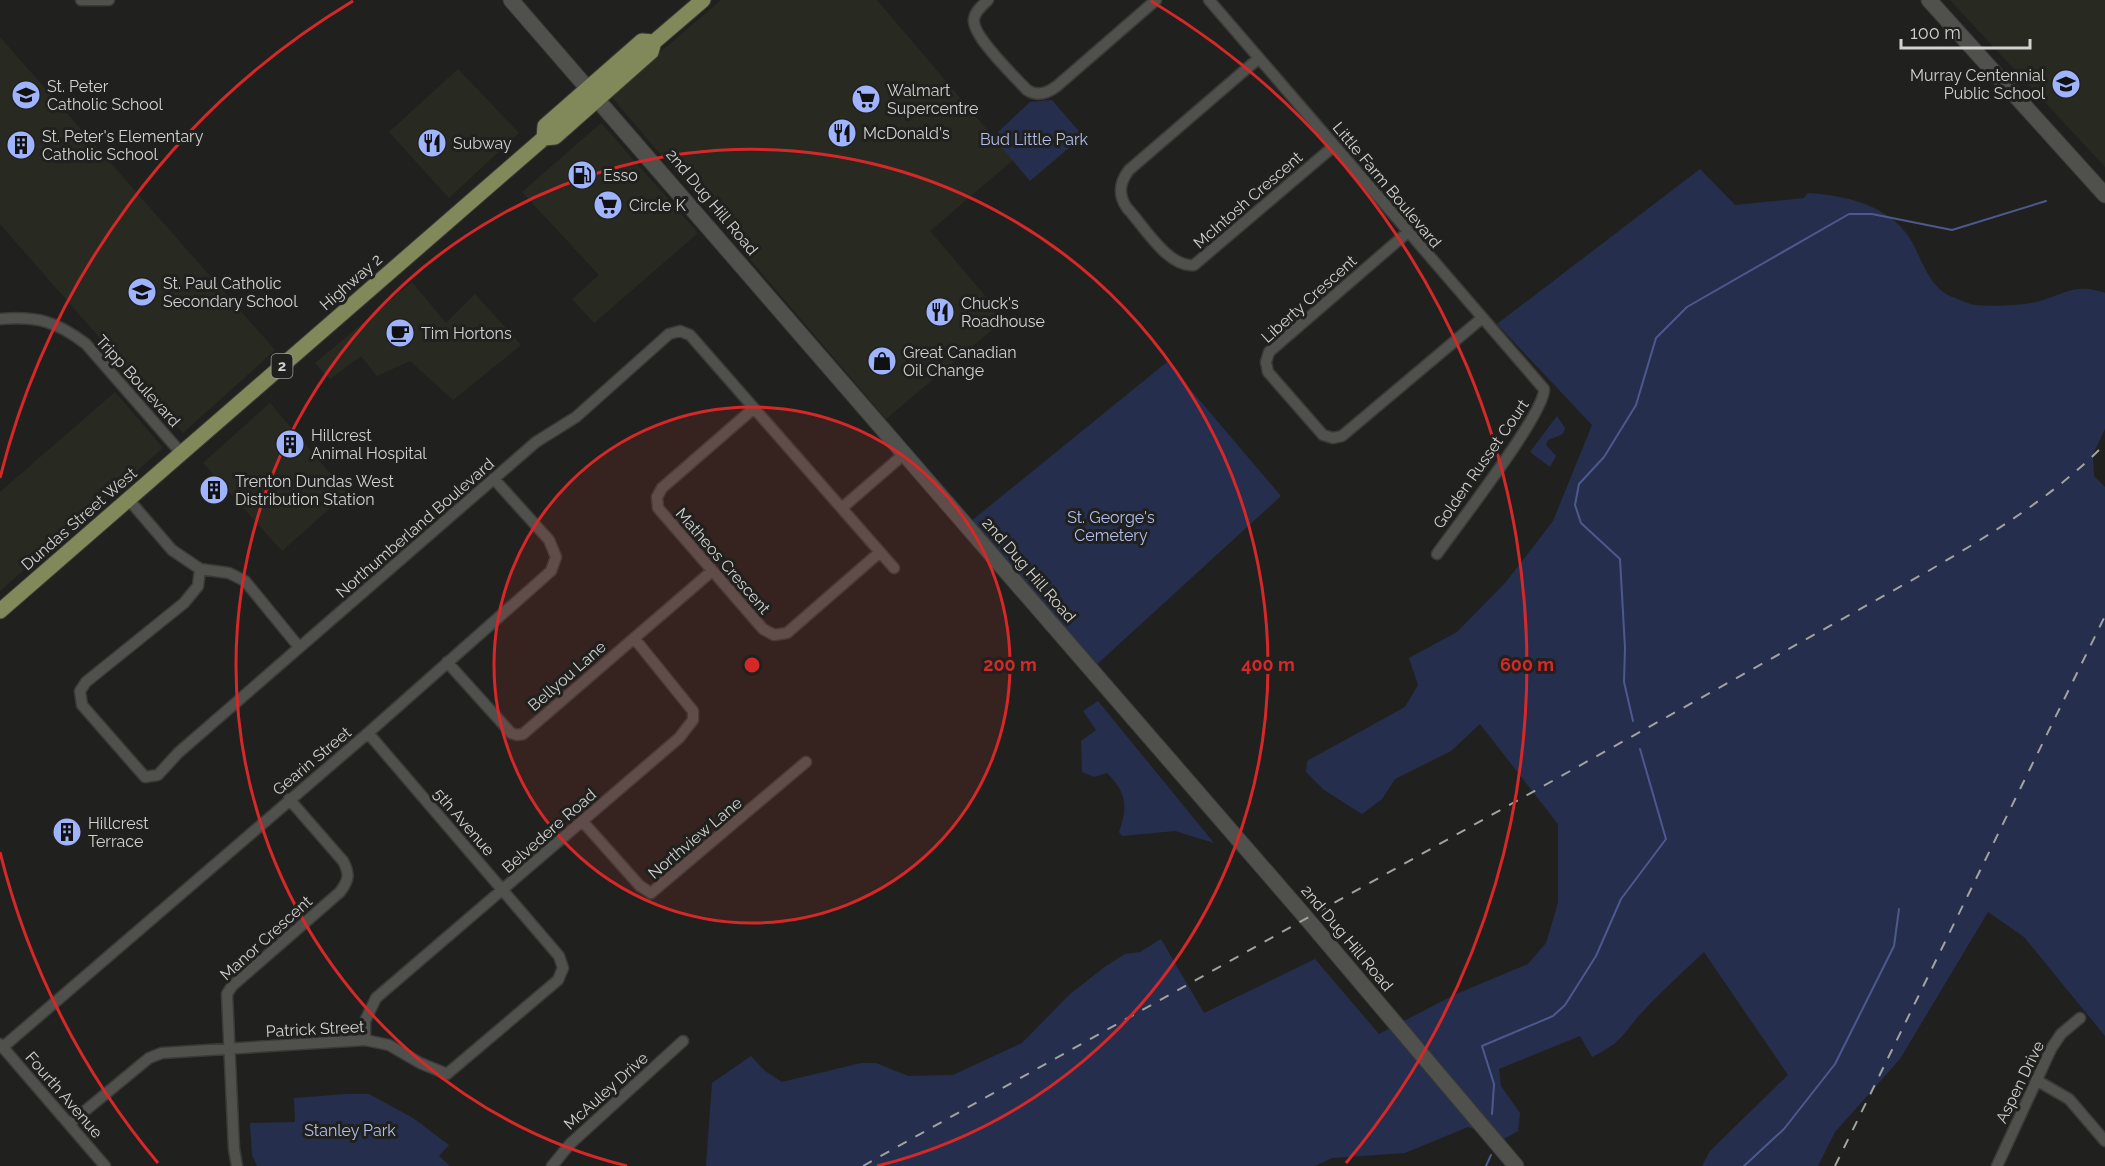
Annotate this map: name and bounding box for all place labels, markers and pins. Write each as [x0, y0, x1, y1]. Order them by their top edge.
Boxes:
place label: Murray Centennial Public School [1910, 66, 2046, 103]
school or university icon: Murray Centennial Public School [2050, 68, 2082, 100]
place label: St. Peter Catholic School [47, 77, 163, 114]
school or university icon: St. Peter Catholic School [10, 79, 42, 111]
place label: Walmart Supercentre [887, 81, 978, 118]
supermarket icon: Walmart Supercentre [850, 83, 882, 115]
restaurant icon: McDonald's [826, 117, 858, 149]
place label: McDonald's [863, 124, 950, 143]
place label: St. Peter's Elementary Catholic School [42, 127, 204, 164]
restaurant icon: Subway [416, 127, 448, 159]
building icon: St. Peter's Elementary Catholic School [5, 129, 37, 161]
place label: Subway [453, 134, 512, 153]
fuel station icon: Esso [566, 159, 598, 191]
place label: Esso [603, 166, 638, 185]
supermarket icon: Circle K [592, 189, 624, 221]
place label: Circle K [629, 196, 686, 215]
place label: St. Paul Catholic Secondary School [163, 274, 298, 311]
school or university icon: St. Paul Catholic Secondary School [126, 276, 158, 308]
place label: Chuck's Roadhouse [961, 294, 1045, 331]
restaurant icon: Chuck's Roadhouse [924, 296, 956, 328]
cafe icon: Tim Hortons [384, 317, 416, 349]
place label: Tim Hortons [421, 324, 512, 343]
place label: Great Canadian Oil Change [903, 343, 1017, 380]
shop icon: Great Canadian Oil Change [866, 345, 898, 377]
place label: Hillcrest Animal Hospital [311, 426, 427, 463]
building icon: Hillcrest Animal Hospital [274, 428, 306, 460]
place label: Trenton Dundas West Distribution Station [235, 472, 394, 509]
building icon: Trenton Dundas West Distribution Station [198, 474, 230, 506]
centre of rings [742, 655, 762, 675]
place label: Hillcrest Terrace [88, 814, 149, 851]
building icon: Hillcrest Terrace [51, 816, 83, 848]

